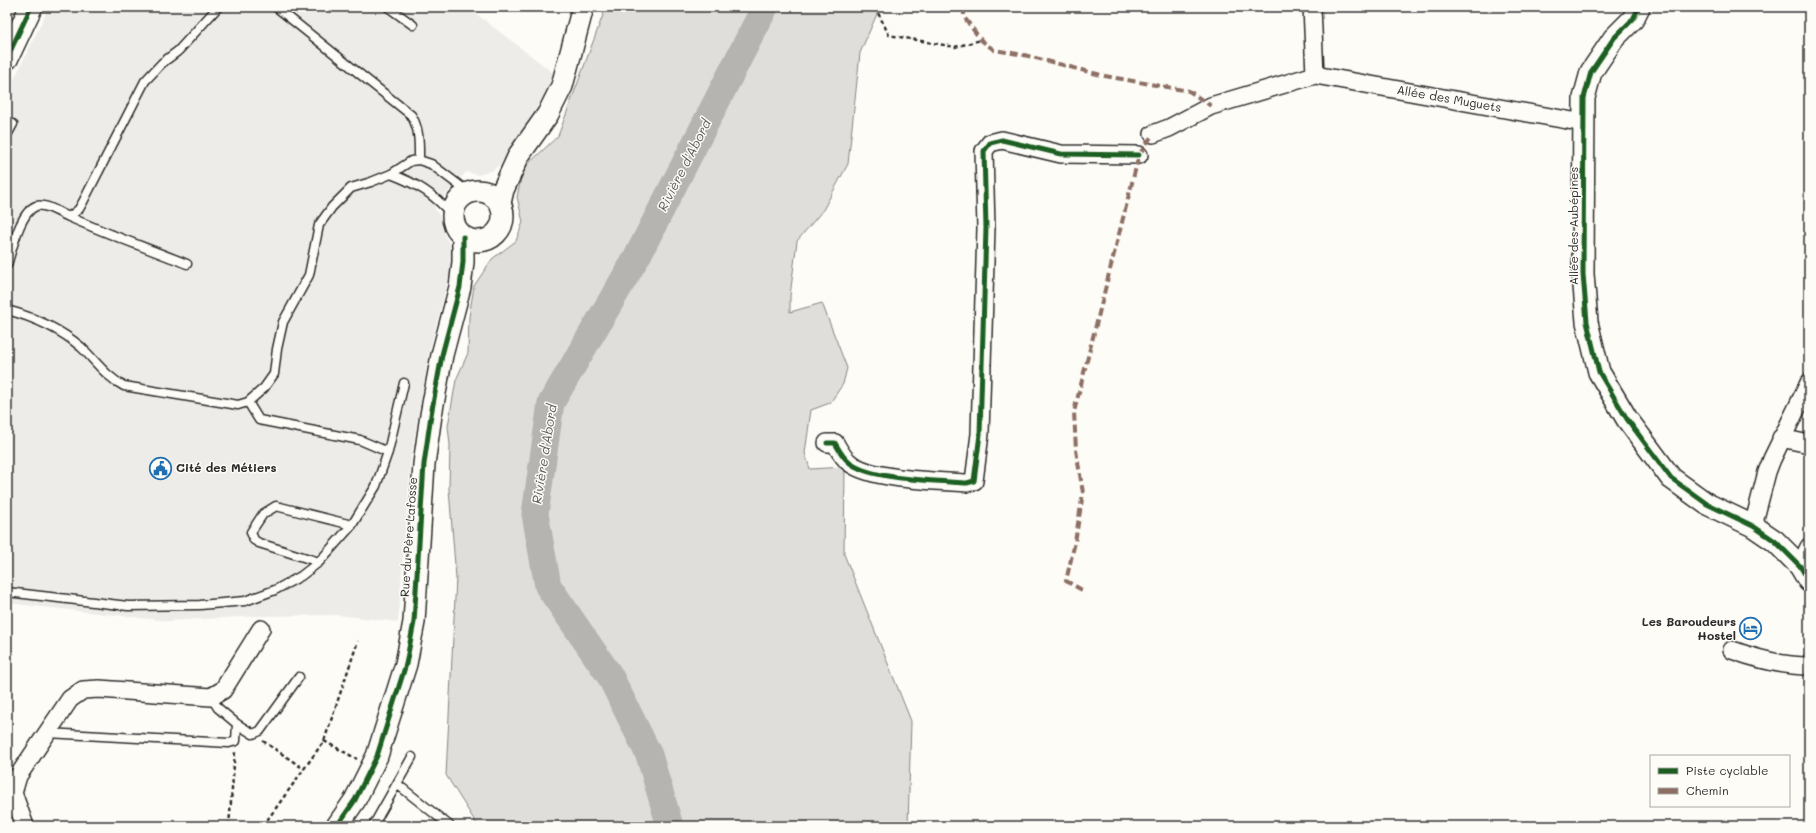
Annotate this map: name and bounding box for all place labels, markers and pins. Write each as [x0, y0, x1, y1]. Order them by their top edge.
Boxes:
public building icon: Cité des Métiers [147, 455, 173, 481]
place label: Cité des Métiers [176, 459, 277, 475]
place label: Les Baroudeurs Hostel [1642, 613, 1736, 643]
hotel icon: Les Baroudeurs Hostel [1738, 616, 1764, 642]

